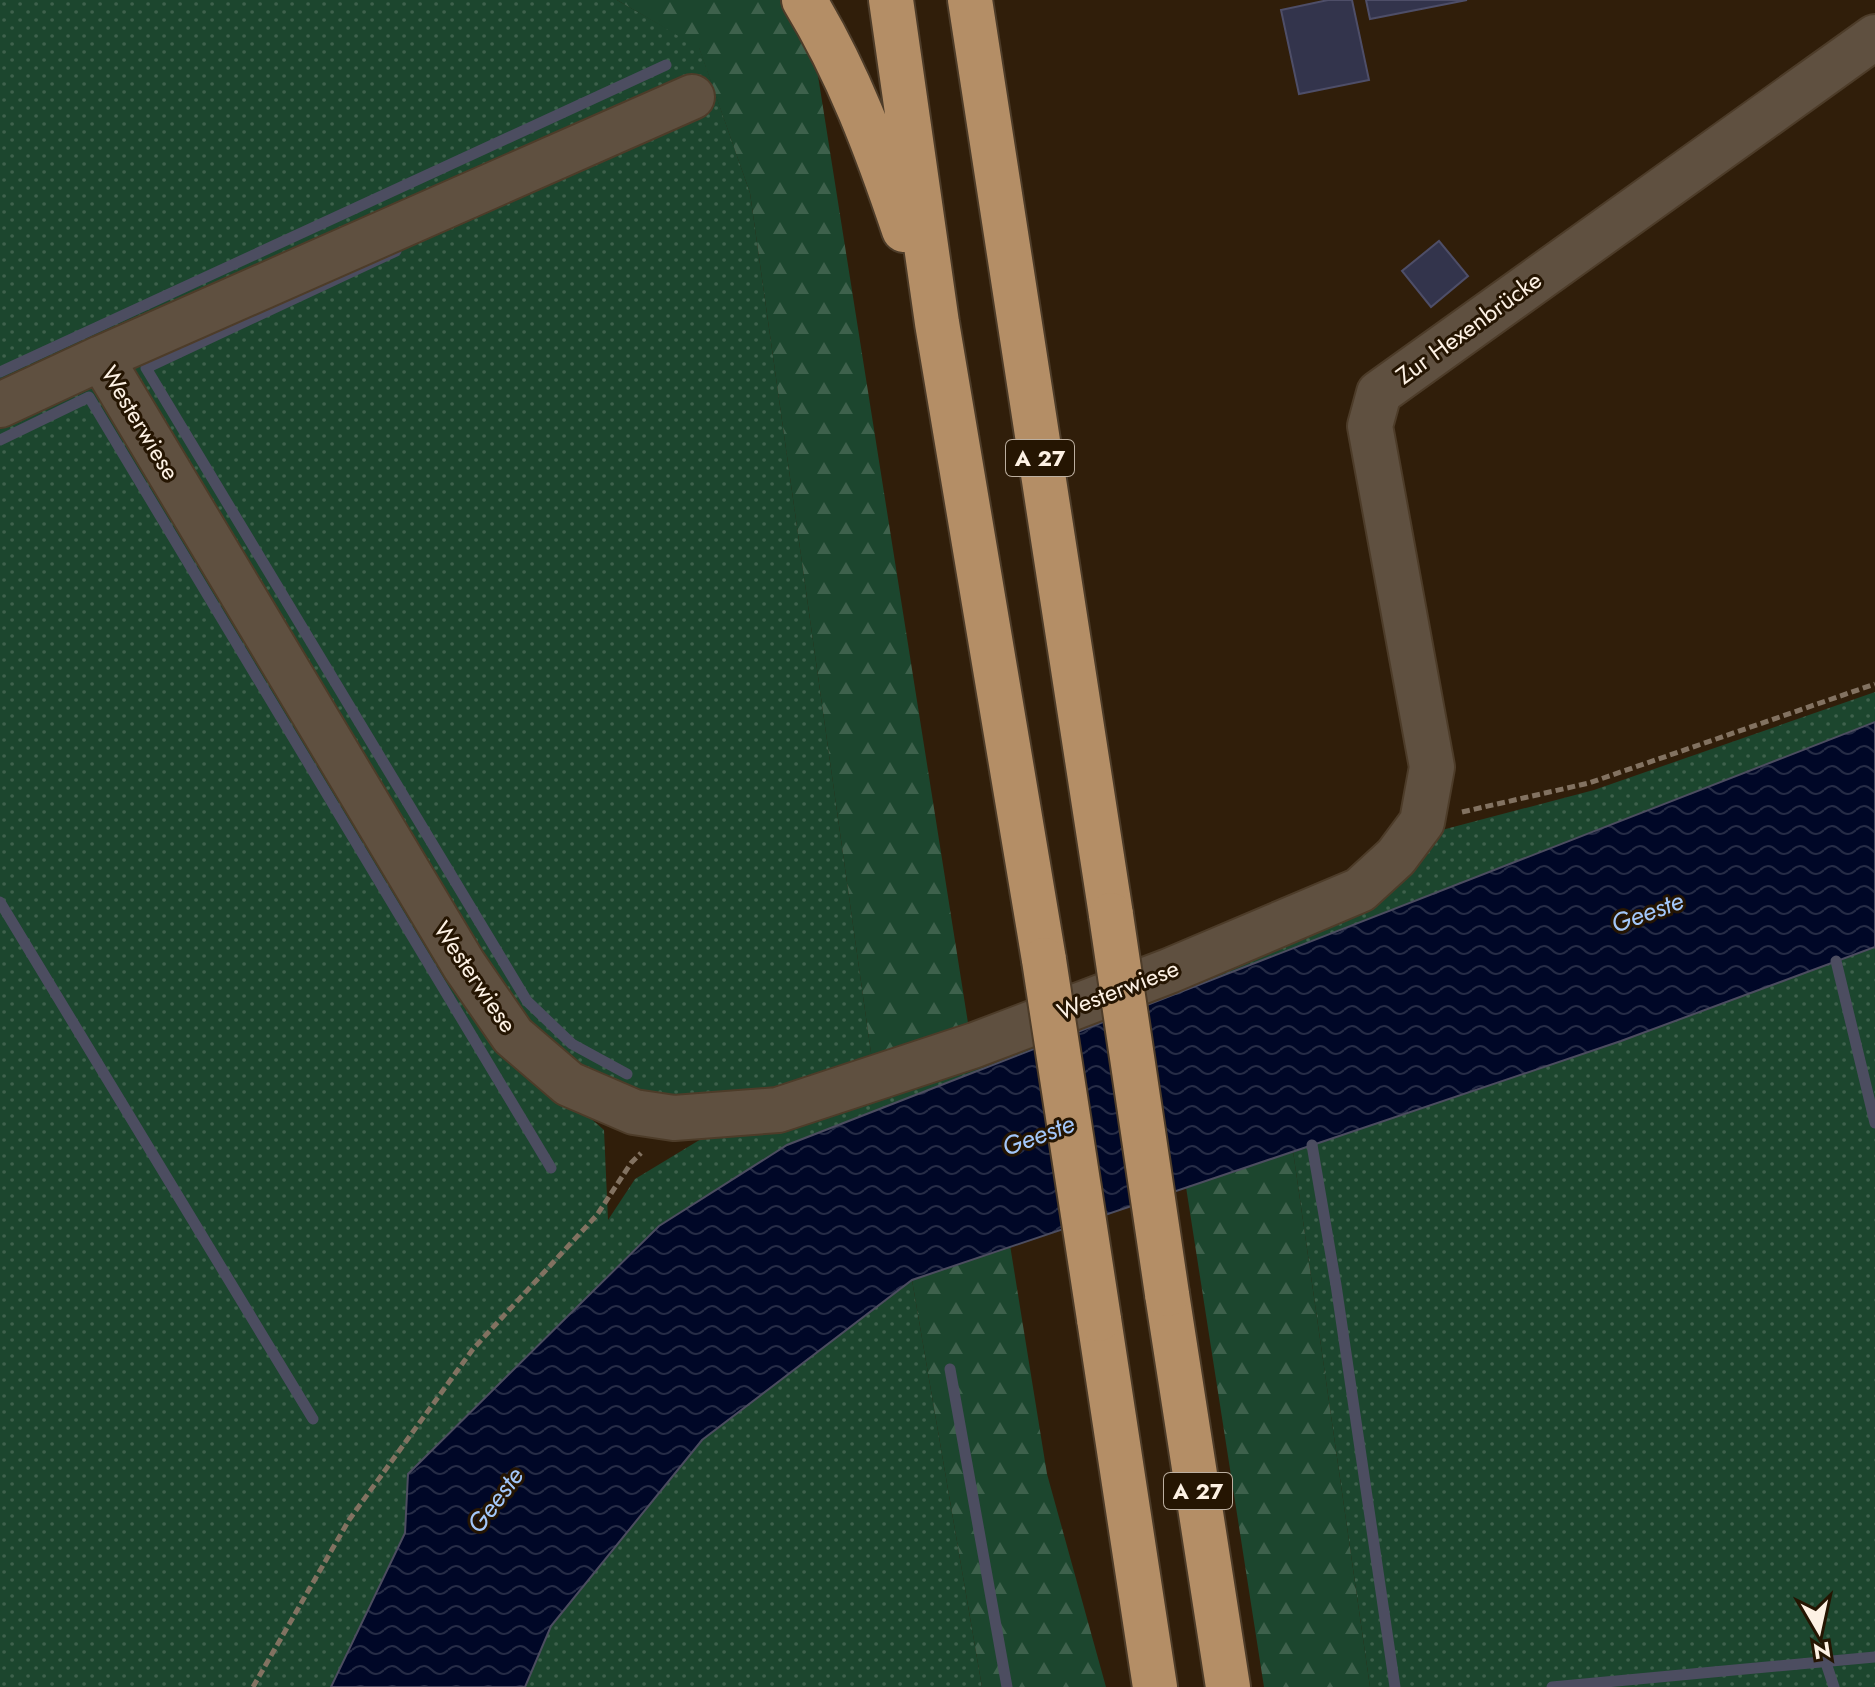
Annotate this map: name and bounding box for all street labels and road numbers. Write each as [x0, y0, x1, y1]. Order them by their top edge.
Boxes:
street label: Zur Hexenbrücke [1389, 263, 1549, 393]
street label: Westerwiese [92, 359, 188, 487]
road number: A 27 [1006, 440, 1074, 476]
street label: Westerwiese [425, 914, 526, 1040]
street label: Westerwiese [1052, 950, 1184, 1029]
road number: A 27 [1164, 1473, 1232, 1509]

